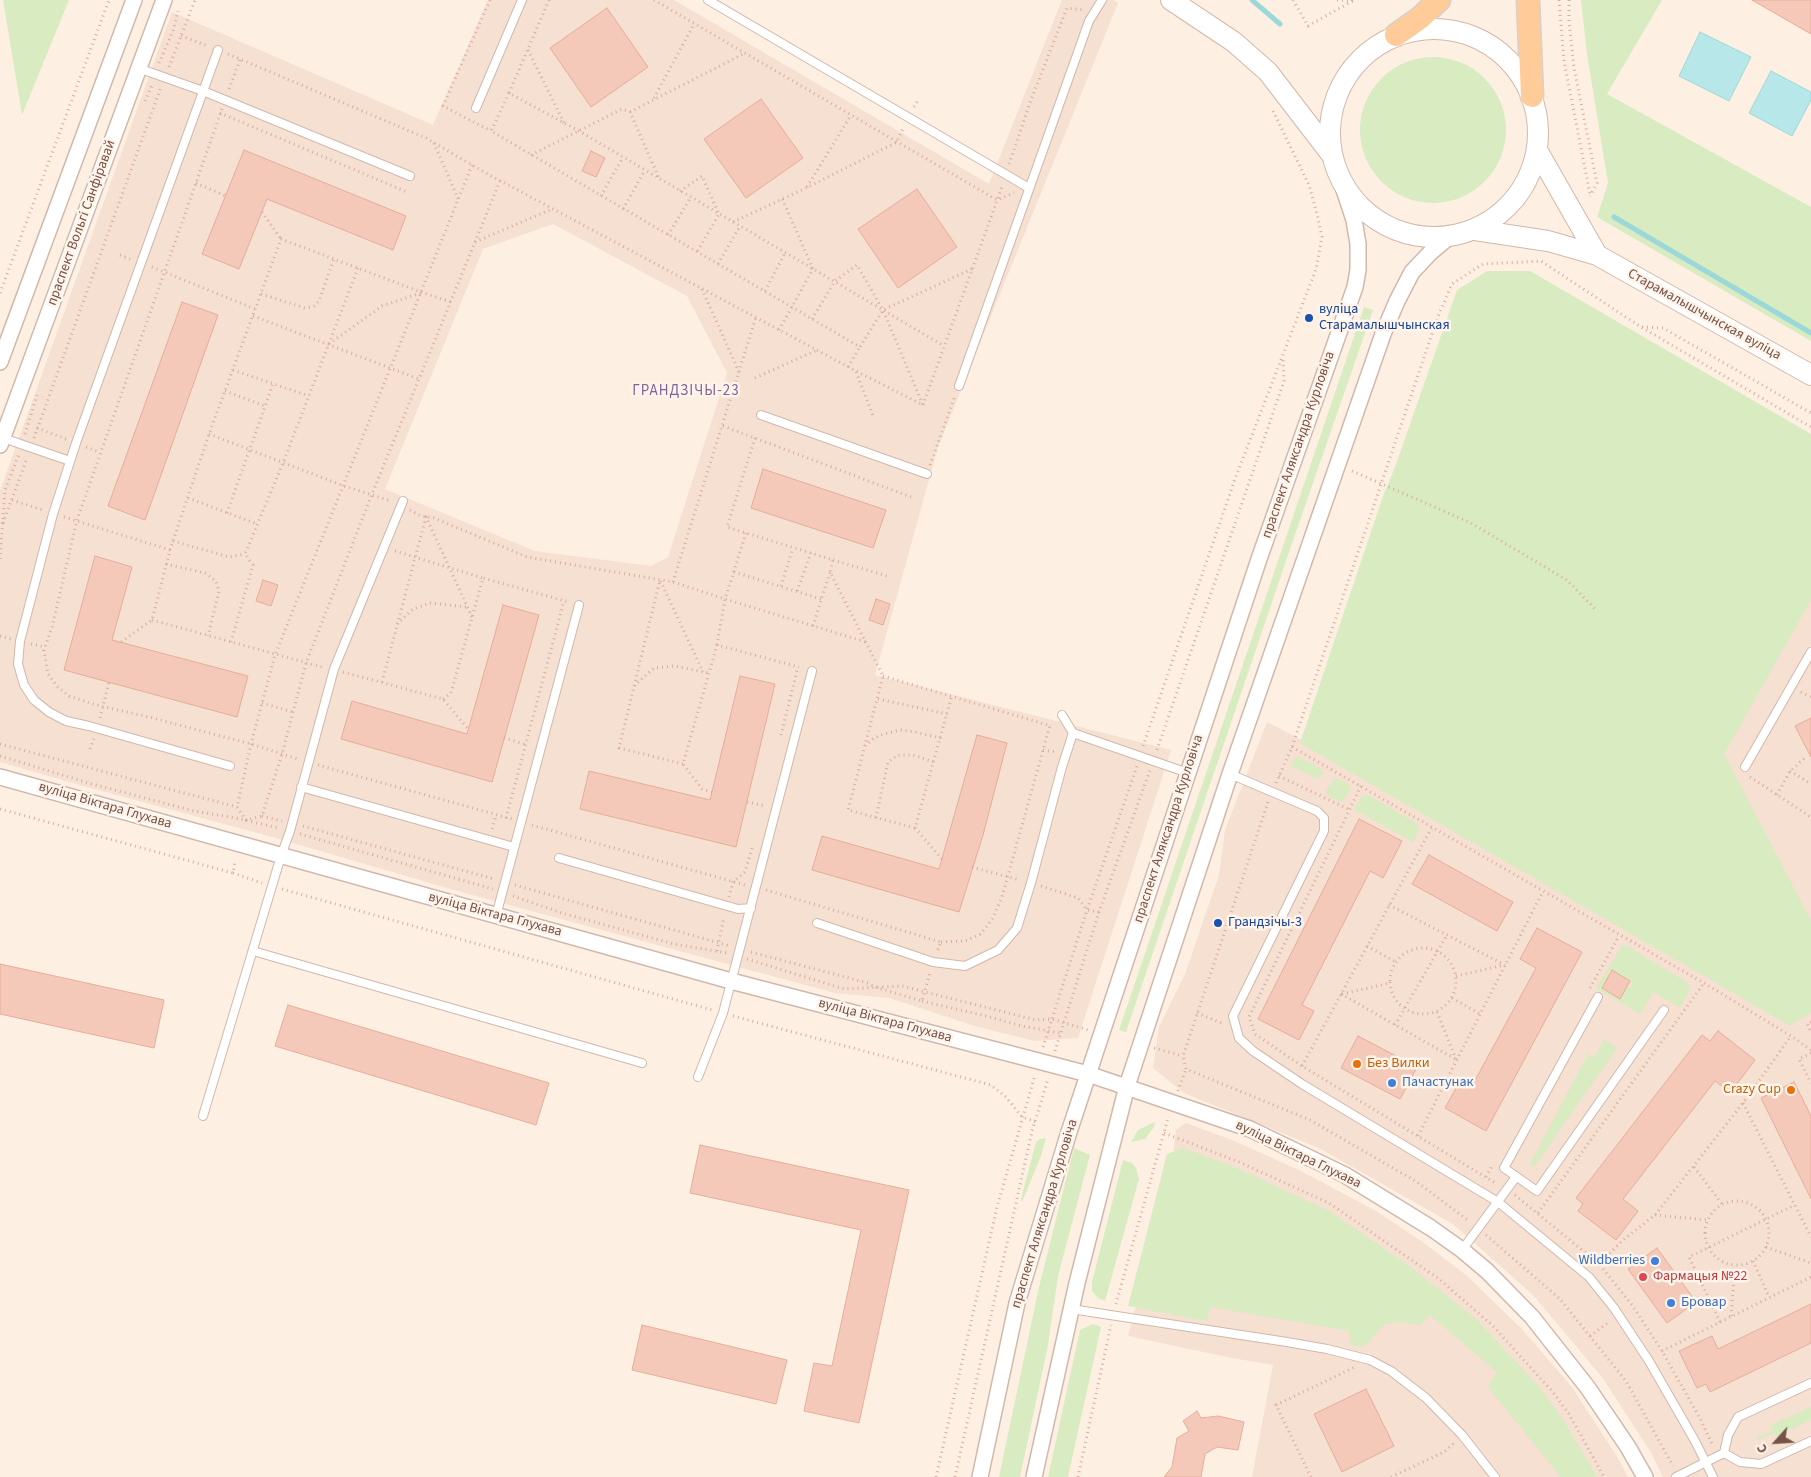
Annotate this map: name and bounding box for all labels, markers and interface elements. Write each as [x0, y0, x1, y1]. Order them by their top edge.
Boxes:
street label: праспект Вольгі Санфіравай [44, 138, 120, 308]
street label: Старамалышчынская вуліца [1624, 266, 1784, 364]
place label: вуліца Старамалышчынская [1319, 302, 1450, 334]
marker: вуліца Старамалышчынская [1303, 312, 1315, 324]
street label: праспект Аляксандра Курловіча [1259, 349, 1339, 541]
district label: ГРАНДЗІЧЫ-23 [631, 383, 741, 401]
street label: праспект Аляксандра Курловіча [1131, 733, 1207, 925]
street label: вуліца Віктара Глухава [37, 779, 173, 833]
street label: вуліца Віктара Глухава [426, 889, 564, 941]
place label: Грандзічы-3 [1228, 915, 1302, 931]
marker: Грандзічы-3 [1212, 917, 1224, 929]
street label: вуліца Віктара Глухава [816, 995, 954, 1047]
place label: Без Вилки [1367, 1056, 1430, 1072]
marker: Без Вилки [1351, 1058, 1363, 1070]
place label: Пачастунак [1402, 1075, 1473, 1091]
marker: Пачастунак [1386, 1077, 1398, 1089]
place label: Crazy Cup [1723, 1082, 1781, 1098]
marker: Crazy Cup [1785, 1084, 1797, 1096]
street label: праспект Аляксандра Курловіча [1008, 1117, 1082, 1311]
street label: вуліца Віктара Глухава [1232, 1117, 1364, 1193]
place label: Wildberries [1579, 1253, 1645, 1269]
marker: Wildberries [1649, 1255, 1661, 1267]
place label: Фармацыя №22 [1653, 1269, 1747, 1285]
marker: Фармацыя №22 [1637, 1271, 1649, 1283]
place label: Бровар [1681, 1295, 1726, 1311]
marker: Бровар [1665, 1297, 1677, 1309]
north arrow [1751, 1417, 1801, 1467]
text: С [1752, 1441, 1773, 1457]

